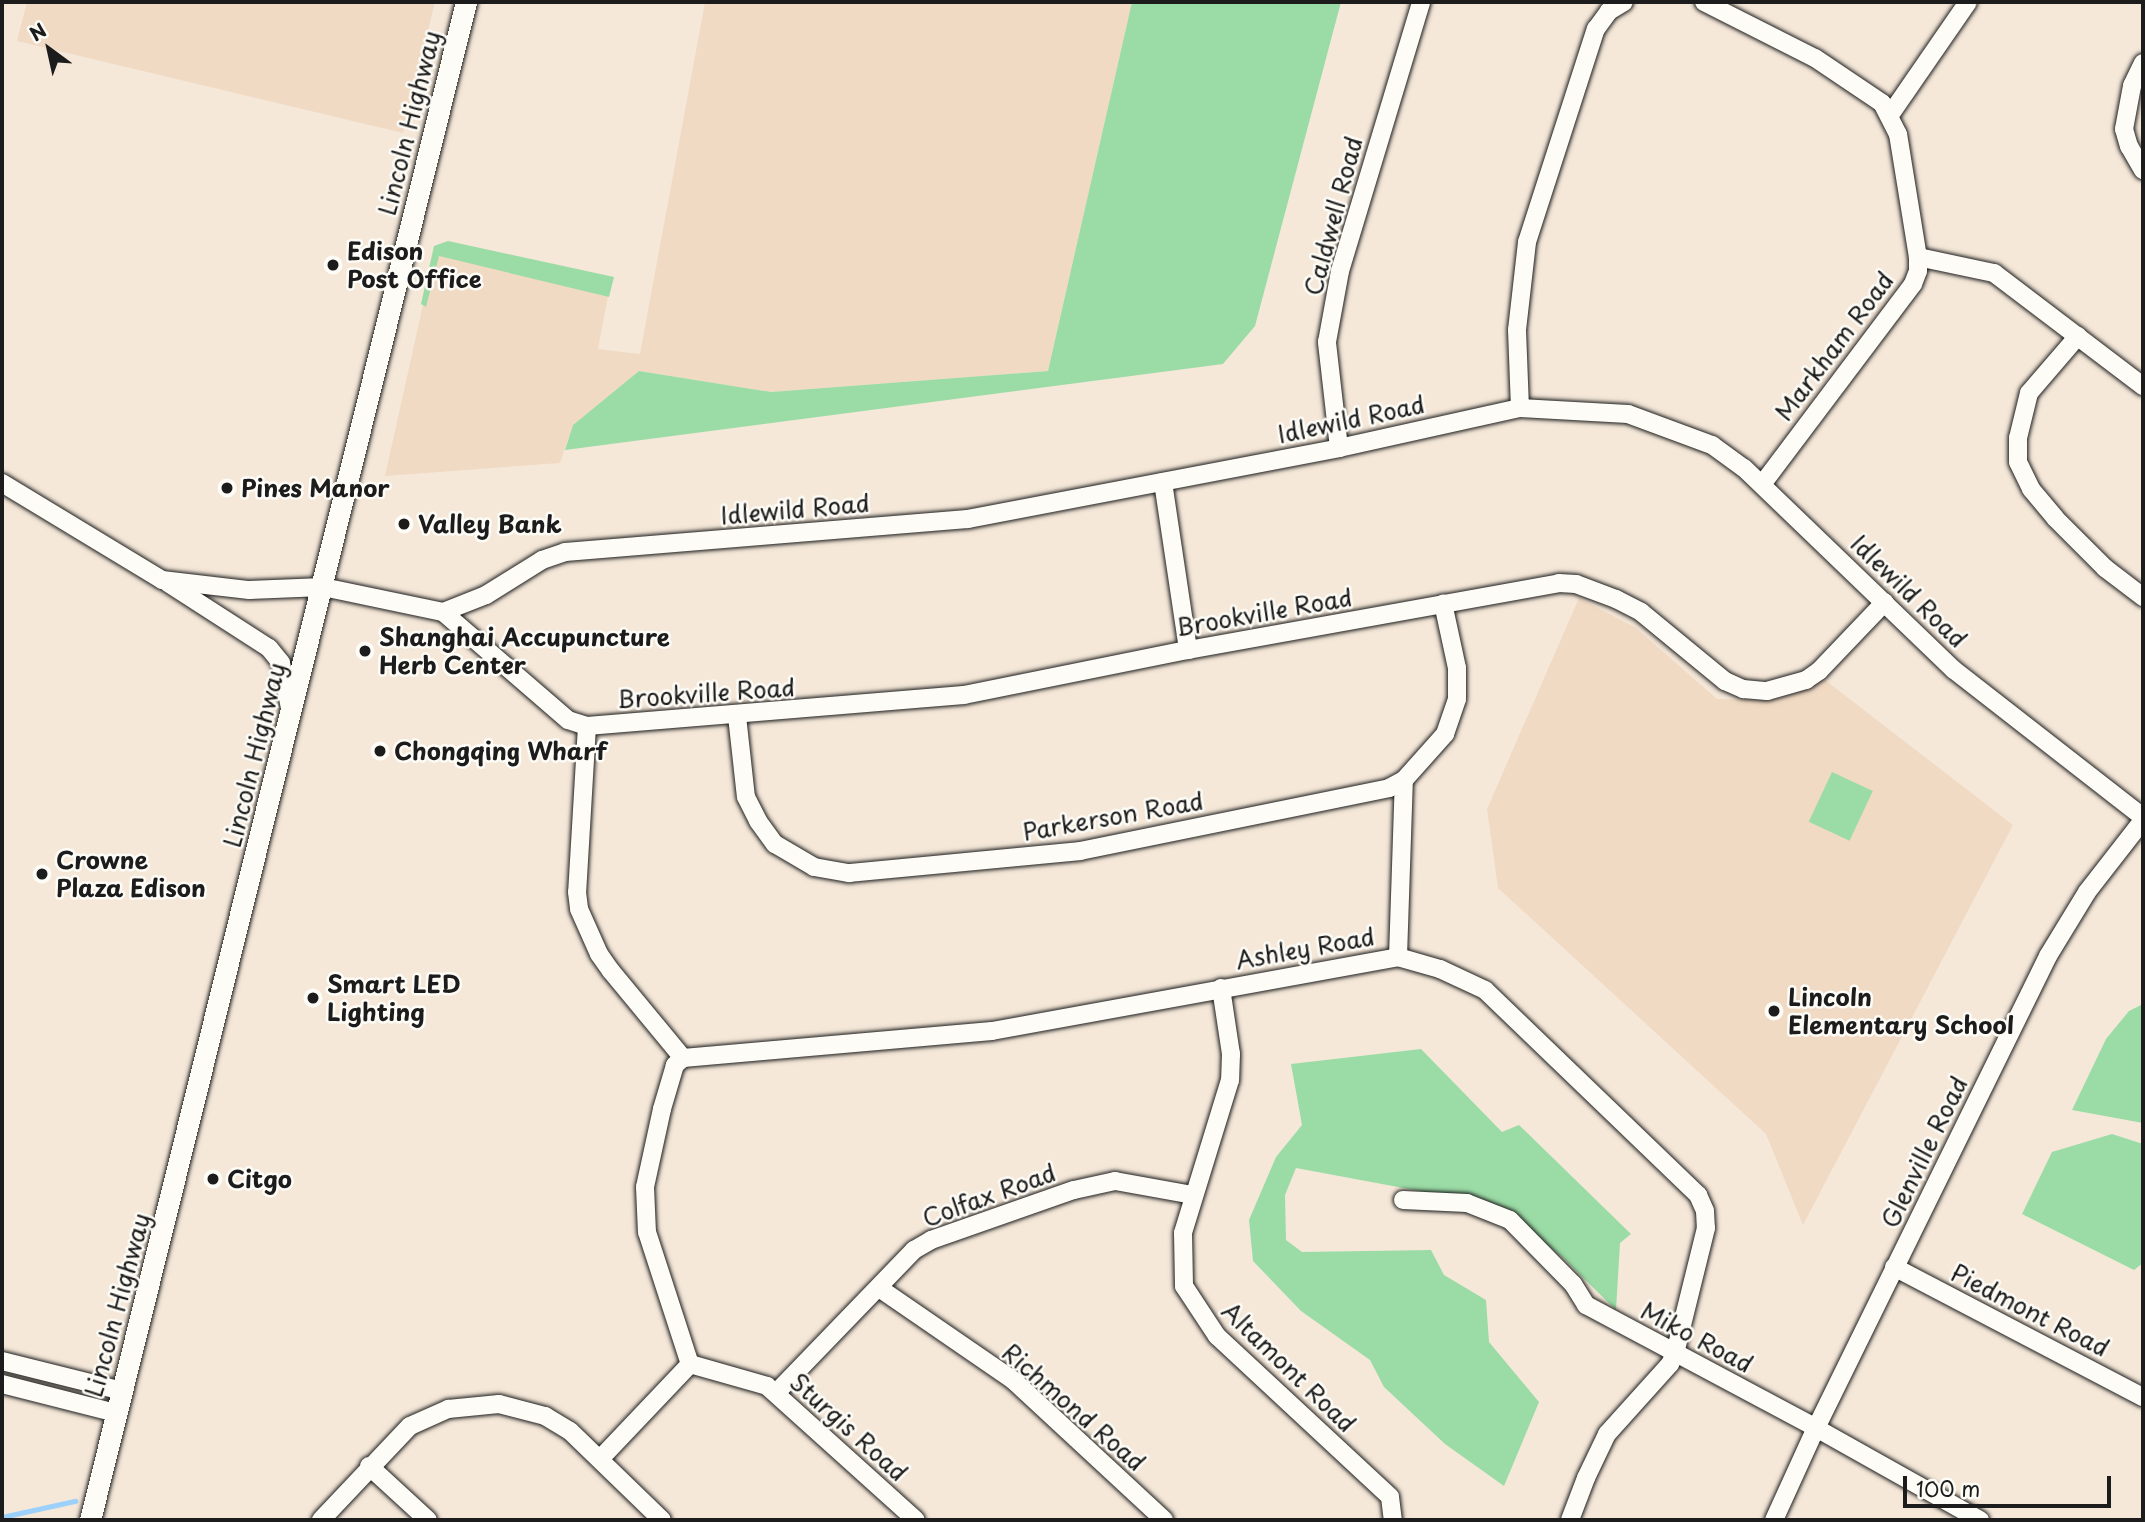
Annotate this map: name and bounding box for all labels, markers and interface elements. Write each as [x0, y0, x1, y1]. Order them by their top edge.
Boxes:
north arrow [14, 14, 84, 84]
text: N [24, 16, 52, 47]
street label: Lincoln Highway [372, 28, 446, 218]
street label: Caldwell Road [1298, 133, 1368, 299]
place label: Edison Post Office [347, 237, 481, 293]
marker: Edison Post Office [325, 257, 341, 273]
street label: Markham Road [1768, 266, 1900, 426]
street label: Idlewild Road [1274, 389, 1428, 449]
place label: Pines Manor [241, 474, 391, 502]
marker: Pines Manor [219, 480, 235, 496]
street label: Idlewild Road [718, 488, 872, 530]
place label: Valley Bank [418, 510, 562, 538]
marker: Valley Bank [396, 516, 412, 532]
street label: Idlewild Road [1844, 528, 1974, 654]
street label: Brookville Road [1173, 582, 1355, 642]
place label: Shanghai Accupuncture Herb Center [379, 623, 671, 679]
marker: Shanghai Accupuncture Herb Center [357, 643, 373, 659]
street label: Lincoln Highway [217, 660, 291, 850]
street label: Brookville Road [615, 672, 797, 714]
place label: Chongqing Wharf [394, 737, 609, 765]
marker: Chongqing Wharf [372, 743, 388, 759]
street label: Parkerson Road [1021, 786, 1205, 846]
place label: Crowne Plaza Edison [56, 846, 208, 902]
marker: Crowne Plaza Edison [34, 866, 50, 882]
street label: Ashley Road [1232, 921, 1378, 975]
place label: Smart LED Lighting [327, 970, 461, 1026]
place label: Lincoln Elementary School [1788, 983, 2014, 1039]
marker: Smart LED Lighting [305, 990, 321, 1006]
marker: Lincoln Elementary School [1766, 1003, 1782, 1019]
street label: Glenville Road [1875, 1072, 1973, 1232]
street label: Colfax Road [918, 1157, 1060, 1233]
place label: Citgo [227, 1165, 292, 1193]
marker: Citgo [205, 1171, 221, 1187]
street label: Lincoln Highway [79, 1210, 155, 1400]
street label: Piedmont Road [1946, 1258, 2114, 1362]
street label: Miko Road [1636, 1295, 1758, 1379]
street label: Altamont Road [1216, 1296, 1362, 1438]
street label: Richmond Road [997, 1337, 1151, 1477]
street label: Sturgis Road [785, 1368, 913, 1486]
scale bar [1907, 1462, 2115, 1506]
text: 100 m [1916, 1472, 1980, 1504]

